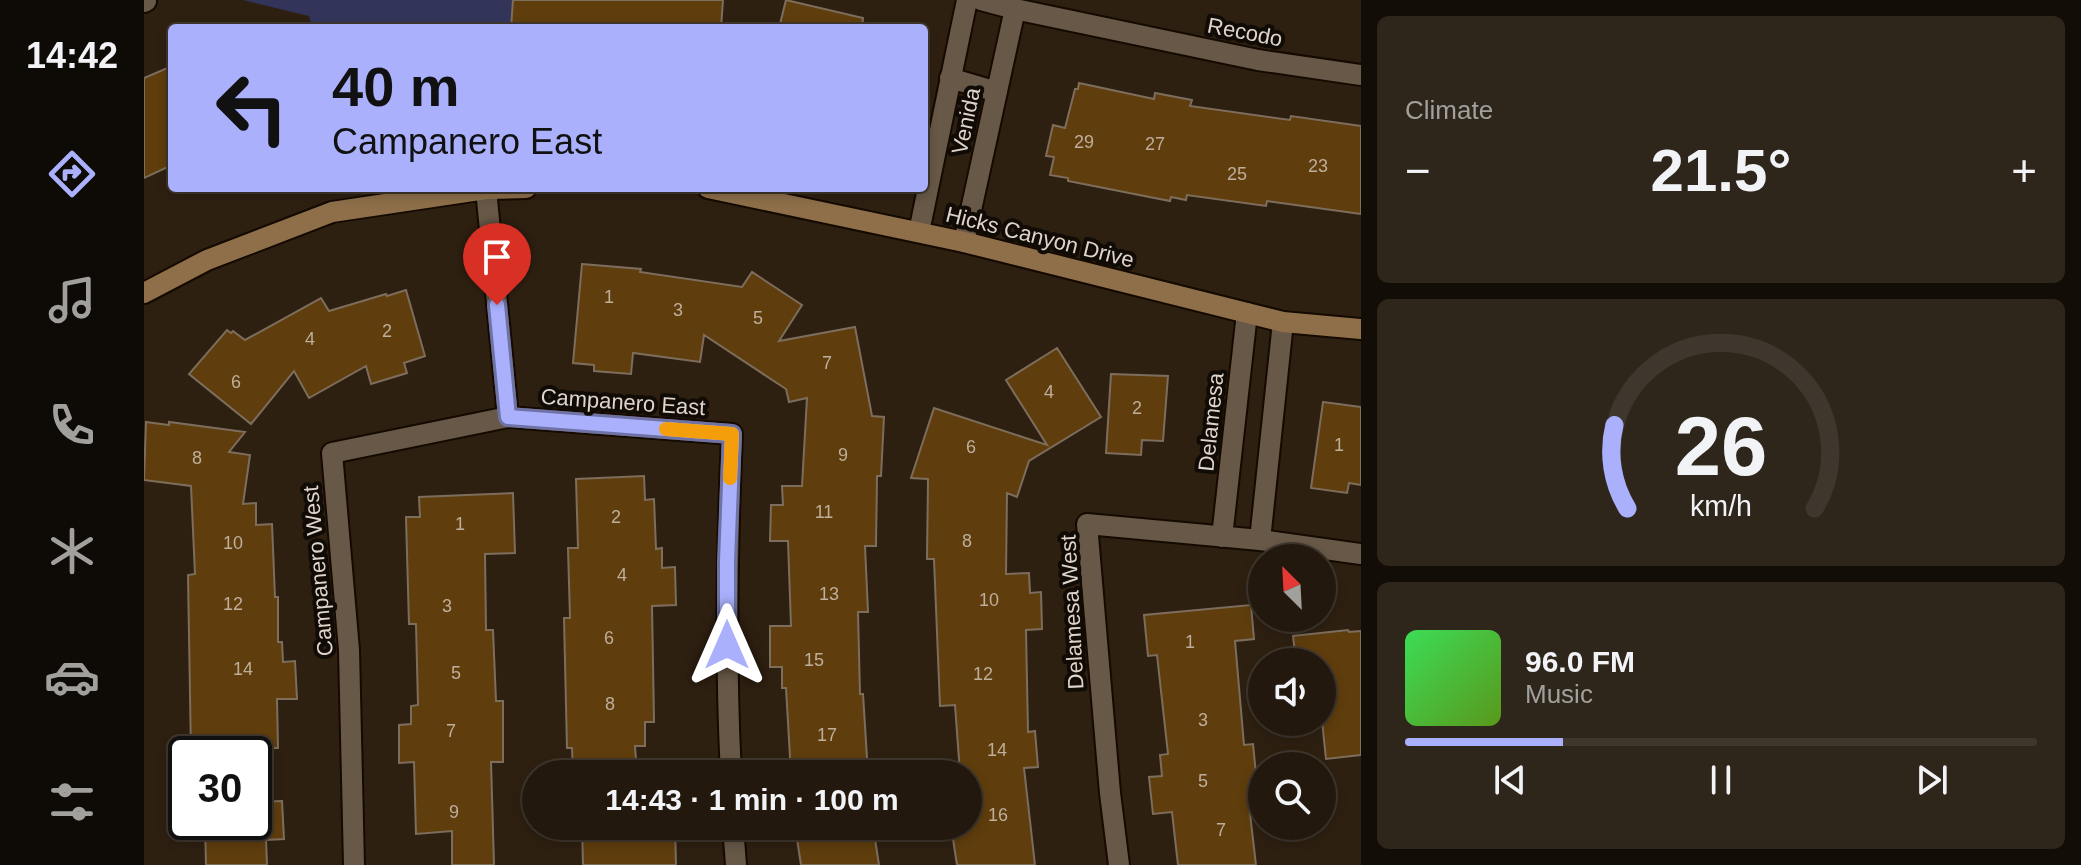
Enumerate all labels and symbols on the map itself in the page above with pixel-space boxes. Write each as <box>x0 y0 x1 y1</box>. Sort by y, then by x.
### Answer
street label: Recodo <box>1205 12 1285 52</box>
street label: Venida <box>947 85 985 157</box>
house number: 29 <box>1074 132 1094 152</box>
house number: 27 <box>1145 134 1165 154</box>
house number: 23 <box>1308 156 1328 176</box>
house number: 25 <box>1227 164 1247 184</box>
street label: Hicks Canyon Drive <box>943 202 1137 272</box>
pin <box>463 223 531 305</box>
house number: 1 <box>604 287 614 307</box>
house number: 3 <box>673 300 683 320</box>
house number: 5 <box>753 308 763 328</box>
house number: 2 <box>382 321 392 341</box>
house number: 4 <box>305 329 315 349</box>
house number: 7 <box>822 353 832 373</box>
street label: Delamesa <box>1193 371 1229 473</box>
house number: 6 <box>231 372 241 392</box>
house number: 4 <box>1044 382 1054 402</box>
street label: Campanero East <box>540 384 706 420</box>
house number: 2 <box>1132 398 1142 418</box>
house number: 1 <box>1334 435 1344 455</box>
house number: 6 <box>966 437 976 457</box>
house number: 9 <box>838 445 848 465</box>
house number: 8 <box>192 448 202 468</box>
street label: Campanero West <box>298 485 338 657</box>
house number: 11 <box>815 502 833 522</box>
house number: 2 <box>611 507 621 527</box>
house number: 1 <box>455 514 465 534</box>
house number: 8 <box>962 531 972 551</box>
house number: 10 <box>223 533 243 553</box>
street label: Delamesa West <box>1055 534 1089 690</box>
north arrow <box>1248 544 1336 632</box>
house number: 4 <box>617 565 627 585</box>
house number: 13 <box>819 584 839 604</box>
house number: 10 <box>979 590 999 610</box>
house number: 12 <box>223 594 243 614</box>
house number: 3 <box>442 596 452 616</box>
position arrow <box>685 603 769 687</box>
house number: 6 <box>604 628 614 648</box>
house number: 1 <box>1185 632 1195 652</box>
house number: 15 <box>804 650 824 670</box>
house number: 14 <box>233 659 253 679</box>
house number: 5 <box>451 663 461 683</box>
house number: 12 <box>973 664 993 684</box>
house number: 8 <box>605 694 615 714</box>
house number: 3 <box>1198 710 1208 730</box>
house number: 7 <box>446 721 456 741</box>
house number: 17 <box>817 725 837 745</box>
speed limit sign: 30 <box>168 736 272 840</box>
house number: 14 <box>987 740 1007 760</box>
house number: 5 <box>1198 771 1208 791</box>
house number: 9 <box>449 802 459 822</box>
house number: 16 <box>988 805 1008 825</box>
house number: 7 <box>1216 820 1226 840</box>

